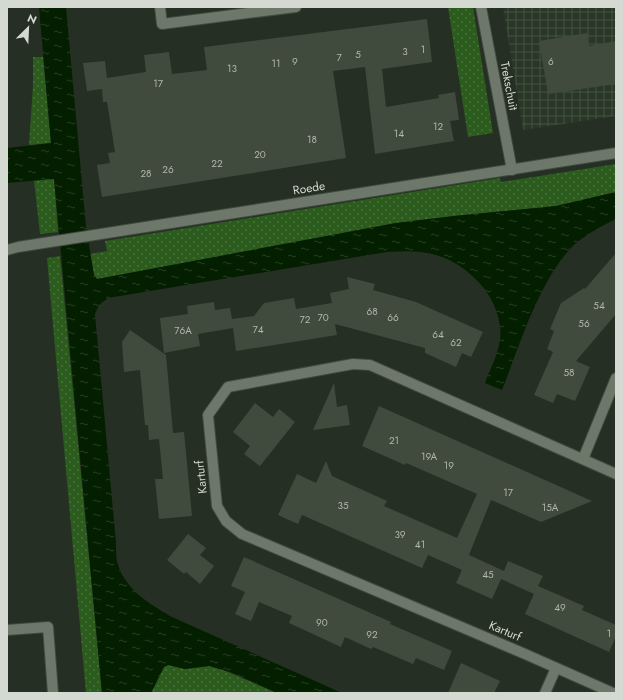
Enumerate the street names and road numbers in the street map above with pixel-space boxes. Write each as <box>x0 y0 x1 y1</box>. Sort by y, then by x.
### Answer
street label: Trekschuit <box>495 60 523 112</box>
street label: Roede <box>292 177 326 199</box>
street label: Karturf <box>190 459 212 495</box>
street label: Karturf <box>486 616 524 646</box>

